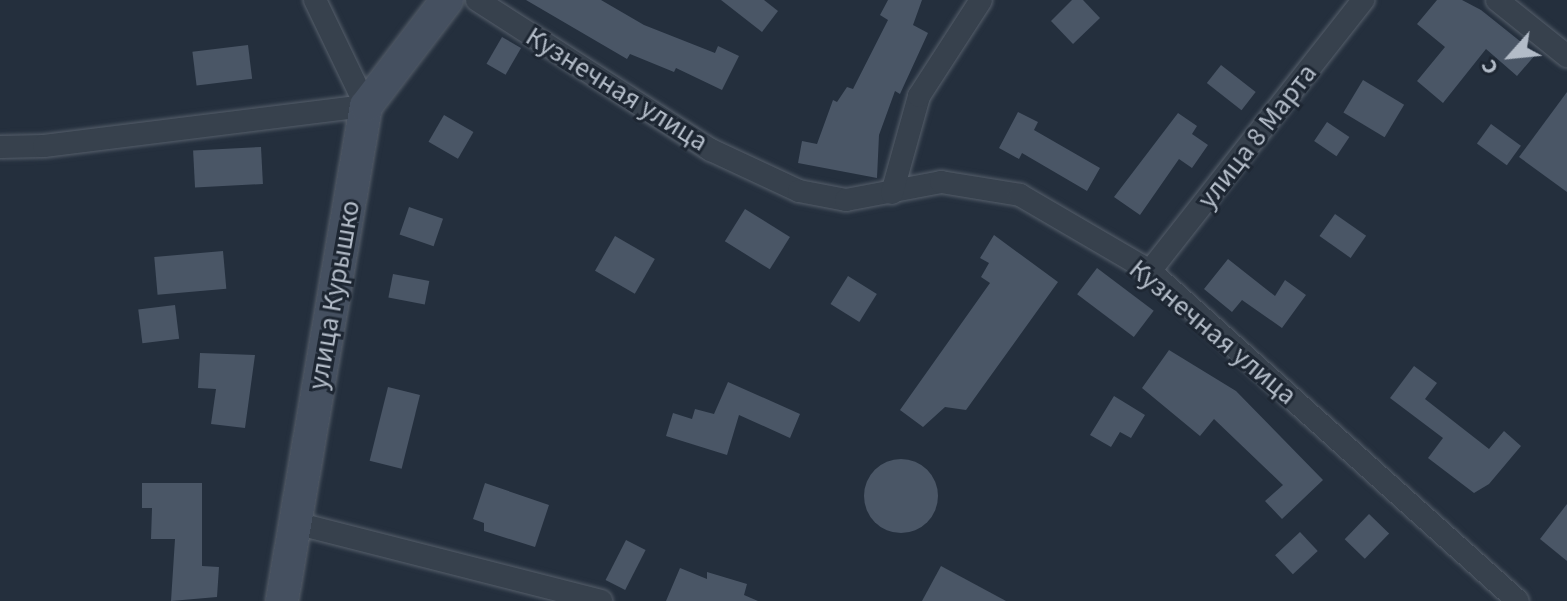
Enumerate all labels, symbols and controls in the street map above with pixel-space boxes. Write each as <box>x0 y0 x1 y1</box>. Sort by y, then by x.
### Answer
north arrow <box>1471 16 1551 96</box>
street label: Кузнечная улица <box>520 20 714 158</box>
text: С <box>1472 54 1507 80</box>
street label: улица 8 Марта <box>1190 57 1324 215</box>
street label: улица Курышко <box>301 198 367 392</box>
street label: Кузнечная улица <box>1122 252 1304 412</box>

